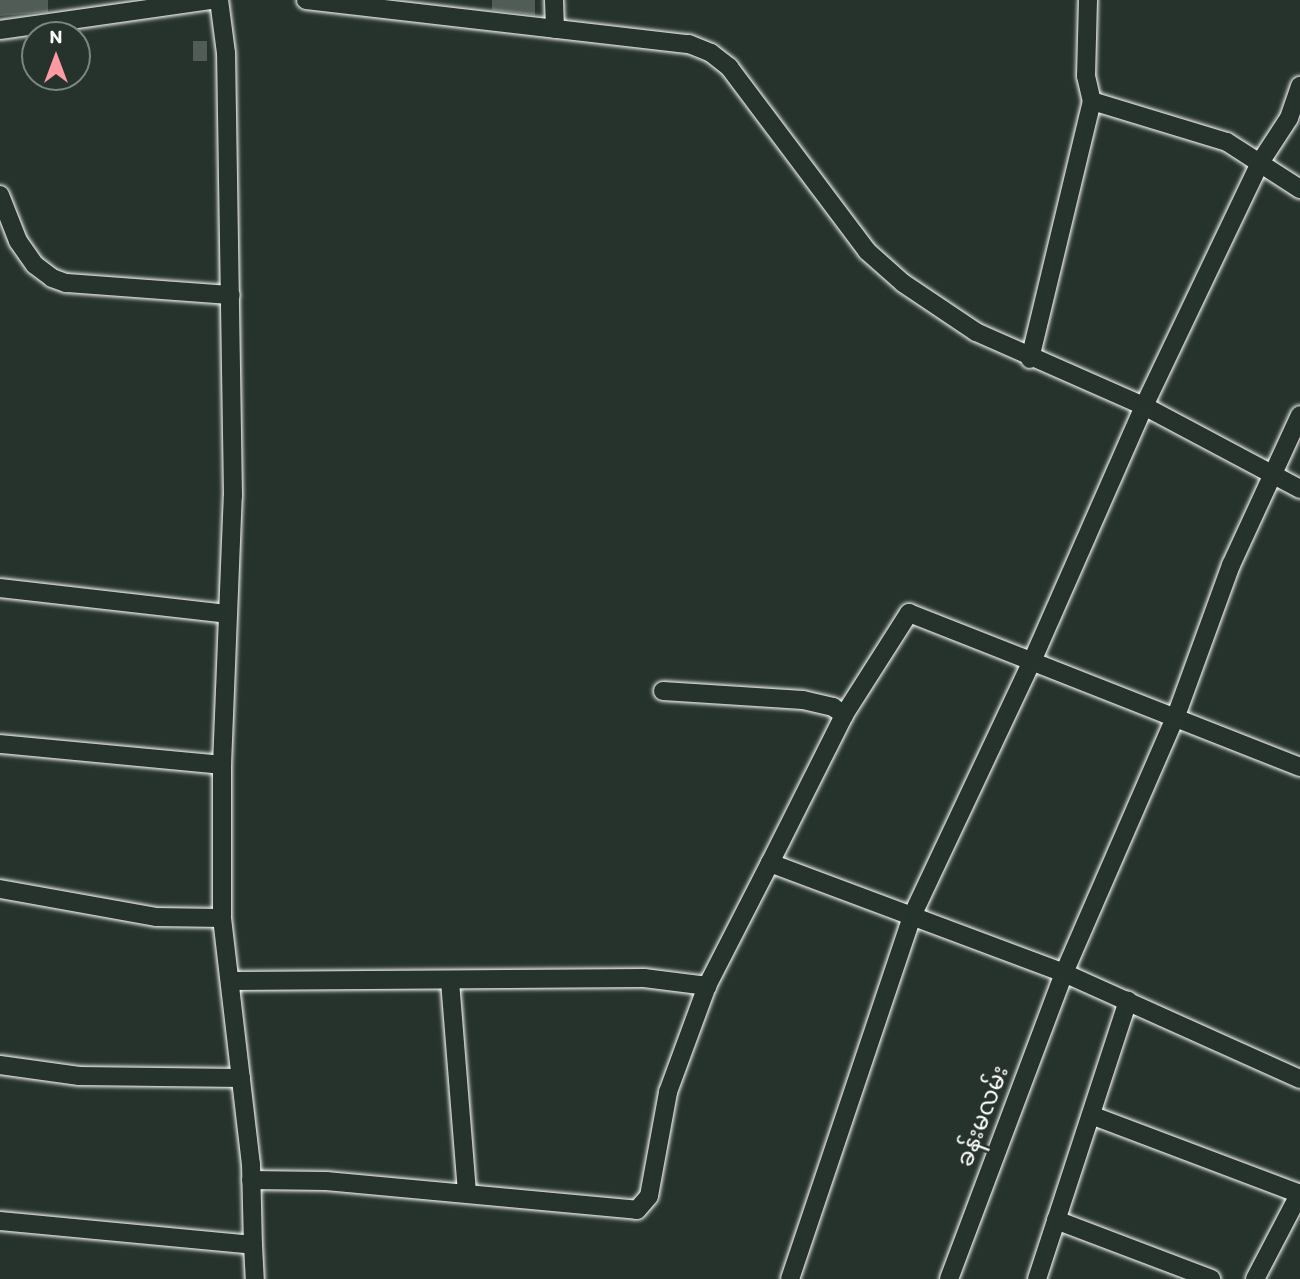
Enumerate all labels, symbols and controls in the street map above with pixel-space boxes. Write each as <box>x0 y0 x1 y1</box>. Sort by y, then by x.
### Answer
north arrow <box>21 21 91 91</box>
text: N <box>50 25 62 48</box>
street label: ခန်းမလမ်း <box>950 1061 1014 1171</box>

